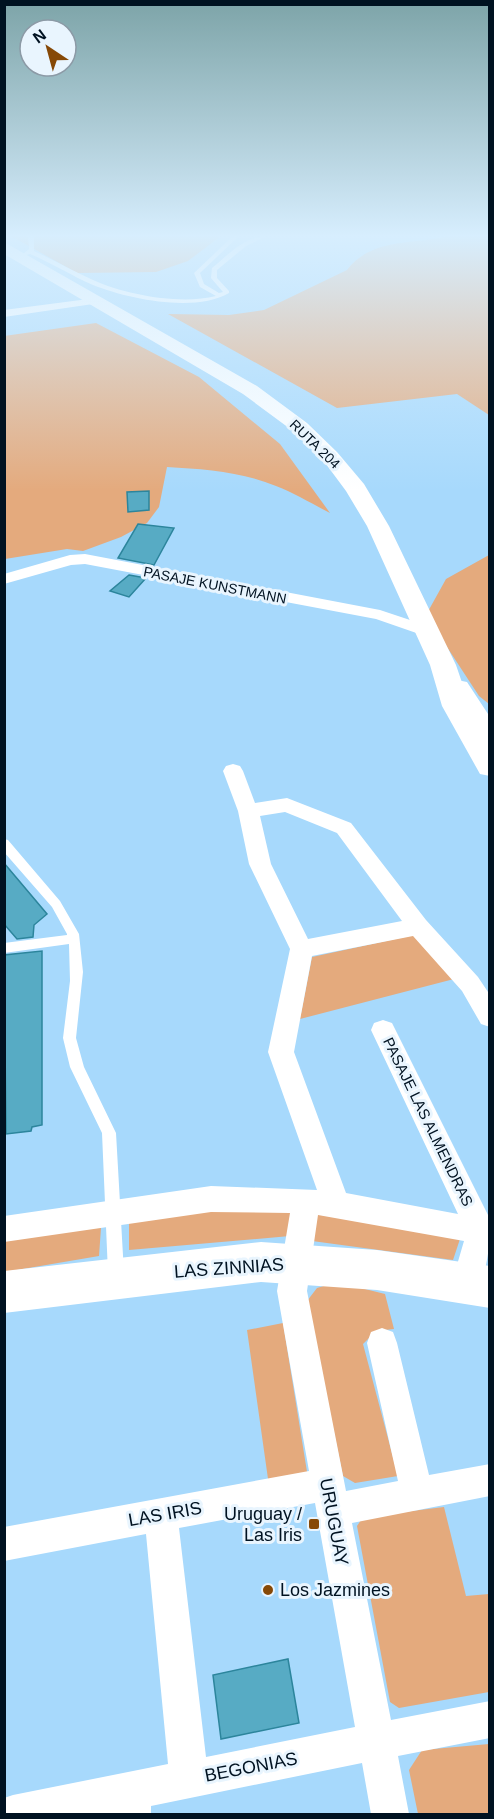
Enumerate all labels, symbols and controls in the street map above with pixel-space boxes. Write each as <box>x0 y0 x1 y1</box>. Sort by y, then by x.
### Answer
north arrow <box>18 18 78 78</box>
text: N <box>30 26 49 47</box>
street label: RUTA 204 <box>287 416 344 472</box>
street label: PASAJE KUNSTMANN <box>142 563 288 607</box>
street label: PASAJE LAS ALMENDRAS <box>380 1035 477 1209</box>
street label: LAS ZINNIAS <box>173 1254 285 1282</box>
street label: URUGUAY <box>316 1477 352 1567</box>
street label: LAS IRIS <box>127 1498 203 1530</box>
place label: Uruguay / Las Iris <box>224 1504 302 1545</box>
marker: Uruguay / Las Iris <box>307 1517 321 1531</box>
place label: Los Jazmines <box>280 1580 390 1600</box>
marker: Los Jazmines <box>261 1583 275 1597</box>
street label: BEGONIAS <box>203 1748 299 1786</box>

